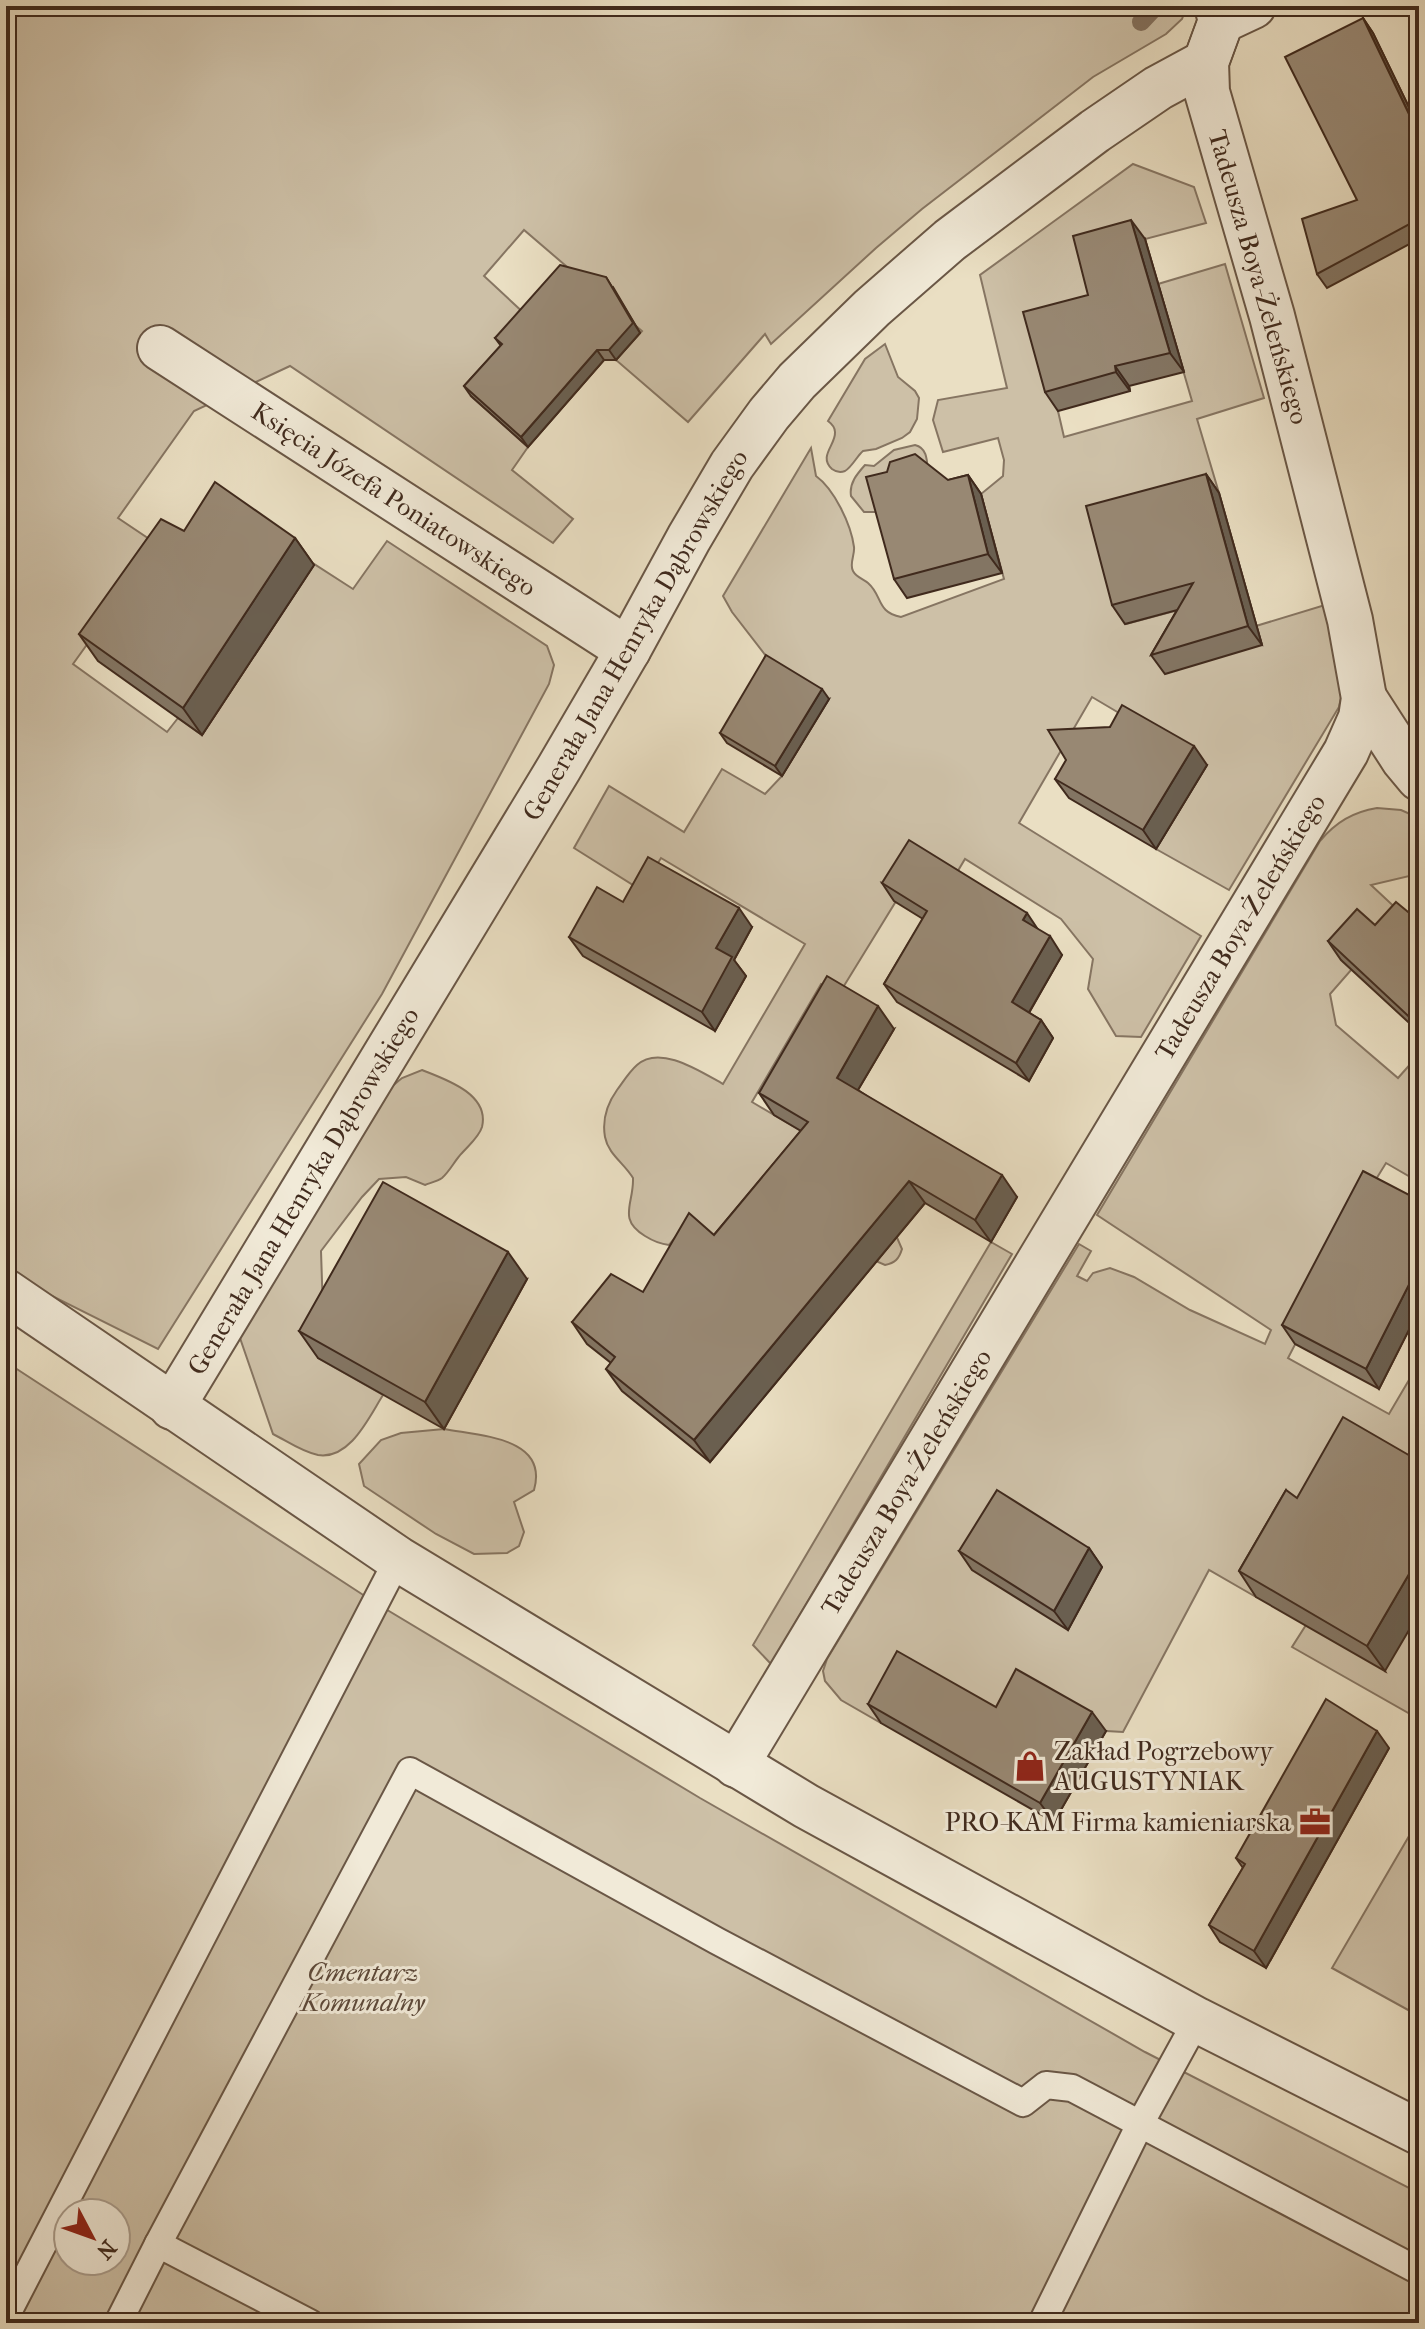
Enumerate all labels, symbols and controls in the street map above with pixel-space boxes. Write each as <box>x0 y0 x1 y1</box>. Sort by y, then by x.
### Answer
street label: Tadeusza Boya-Żeleńskiego <box>1202 126 1316 428</box>
street label: Księcia Józefa Poniatowskiego <box>245 396 542 604</box>
street label: Generała Jana Henryka Dąbrowskiego <box>516 444 756 827</box>
street label: Tadeusza Boya-Żeleńskiego <box>1148 788 1332 1066</box>
street label: Generała Jana Henryka Dąbrowskiego <box>181 1002 427 1381</box>
street label: Tadeusza Boya-Żeleńskiego <box>814 1343 998 1621</box>
place label: Zakład Pogrzebowy AUGUSTYNIAK <box>1053 1736 1274 1797</box>
shop icon: Zakład Pogrzebowy AUGUSTYNIAK <box>1013 1749 1047 1783</box>
office icon: PRO-KAM Firma kamieniarska <box>1298 1805 1332 1839</box>
place label: PRO-KAM Firma kamieniarska <box>945 1807 1292 1838</box>
park label: Cmentarz Komunalny <box>299 1957 426 2018</box>
north arrow <box>52 2197 132 2277</box>
text: N <box>91 2235 122 2265</box>

